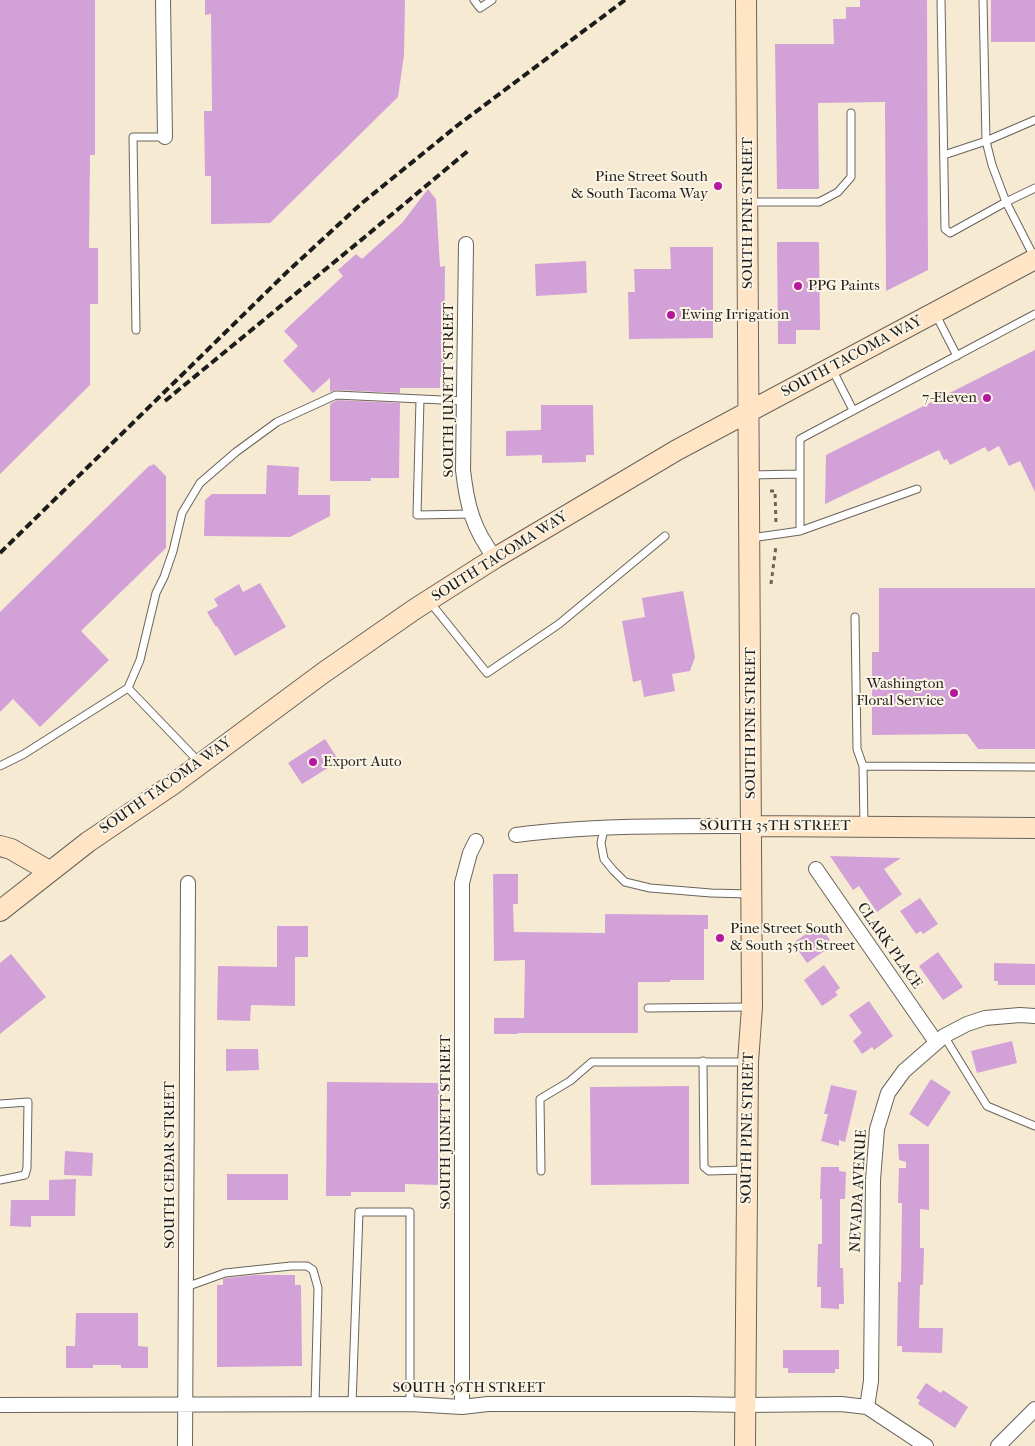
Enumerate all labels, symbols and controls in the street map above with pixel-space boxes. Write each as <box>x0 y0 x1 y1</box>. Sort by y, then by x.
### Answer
street label: SOUTH PINE STREET <box>739 137 757 289</box>
place label: Pine Street South & South Tacoma Way <box>571 168 708 203</box>
marker: Pine Street South & South Tacoma Way <box>712 180 724 192</box>
place label: PPG Paints <box>808 277 880 295</box>
marker: PPG Paints <box>792 280 804 292</box>
street label: SOUTH JUNETT STREET <box>440 303 458 477</box>
place label: Ewing Irrigation <box>681 306 789 324</box>
marker: Ewing Irrigation <box>665 309 677 321</box>
street label: SOUTH TACOMA WAY <box>778 312 926 402</box>
place label: 7-Eleven <box>922 389 977 407</box>
marker: 7-Eleven <box>981 392 993 404</box>
street label: SOUTH TACOMA WAY <box>429 508 571 606</box>
street label: SOUTH PINE STREET <box>742 647 760 799</box>
place label: Washington Floral Service <box>856 675 944 710</box>
marker: Washington Floral Service <box>948 687 960 699</box>
street label: SOUTH TACOMA WAY <box>97 734 235 838</box>
place label: Export Auto <box>323 753 402 771</box>
marker: Export Auto <box>307 756 319 768</box>
street label: SOUTH 35TH STREET <box>699 817 851 835</box>
street label: CLARK PLACE <box>853 899 925 993</box>
place label: Pine Street South & South 35th Street <box>730 920 855 955</box>
marker: Pine Street South & South 35th Street <box>714 932 726 944</box>
street label: SOUTH JUNETT STREET <box>437 1035 455 1209</box>
street label: SOUTH PINE STREET <box>738 1052 758 1204</box>
street label: SOUTH CEDAR STREET <box>161 1081 179 1249</box>
street label: NEVADA AVENUE <box>847 1129 871 1253</box>
street label: SOUTH 36TH STREET <box>393 1379 545 1397</box>

